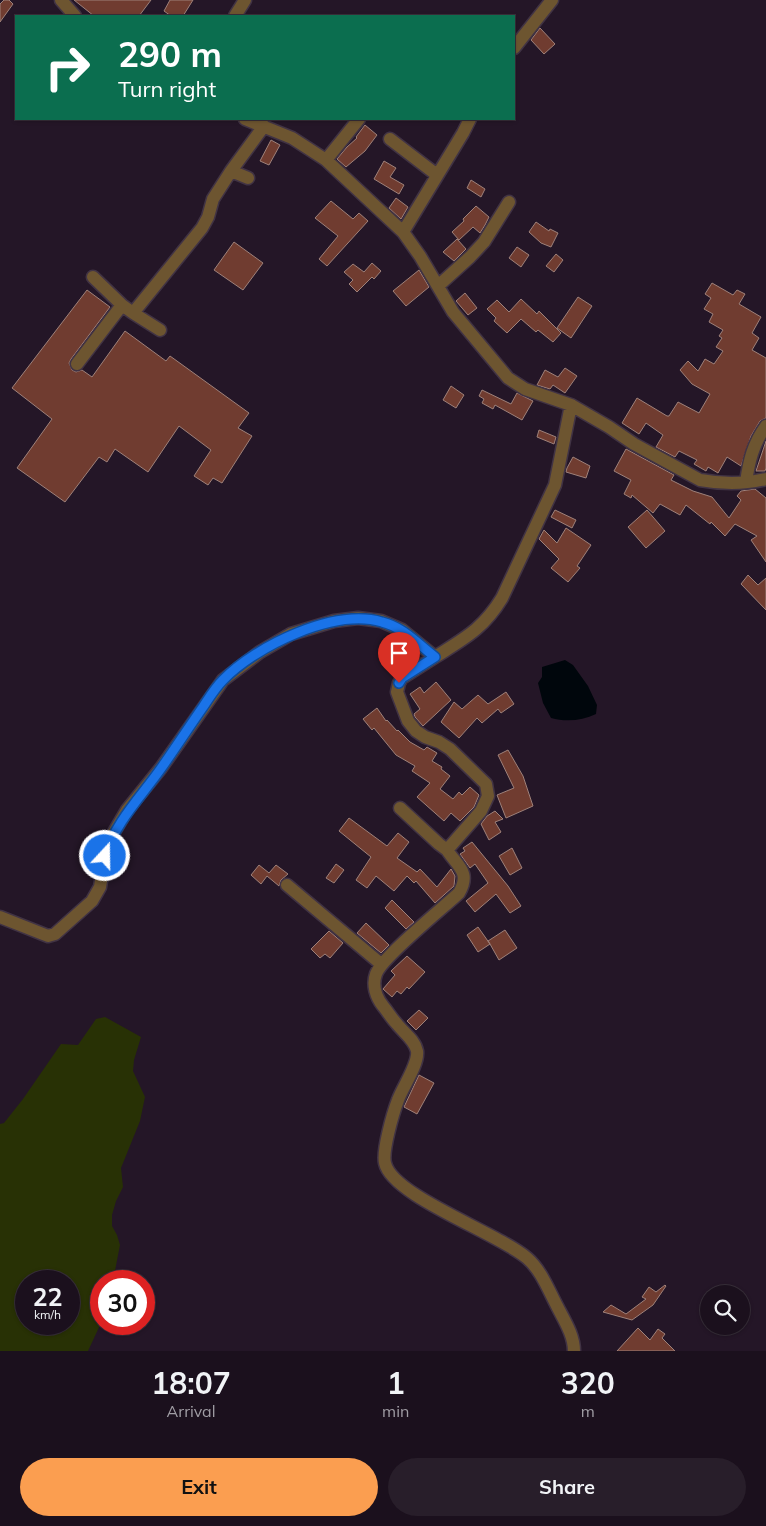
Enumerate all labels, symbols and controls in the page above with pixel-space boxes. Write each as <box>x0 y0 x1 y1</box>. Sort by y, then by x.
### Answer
text: 290 m <box>118 32 222 76</box>
icon: right <box>35 35 100 100</box>
text: Turn right <box>118 75 216 103</box>
pin <box>378 632 420 683</box>
icon: arrive <box>385 639 413 667</box>
position arrow <box>78 829 130 881</box>
speed limit sign: 30 <box>90 1270 155 1335</box>
text: 22 <box>32 1281 63 1312</box>
map controls <box>700 1285 750 1335</box>
button: search <box>700 1285 750 1335</box>
text: km/h <box>34 1307 61 1322</box>
text: 18:07 <box>151 1364 231 1402</box>
text: 1 <box>387 1364 405 1402</box>
text: 320 <box>561 1364 615 1402</box>
text: Arrival <box>167 1401 216 1421</box>
text: min <box>382 1401 409 1421</box>
text: m <box>581 1401 595 1421</box>
button: Exit <box>20 1458 378 1516</box>
button: Share <box>388 1458 746 1516</box>

